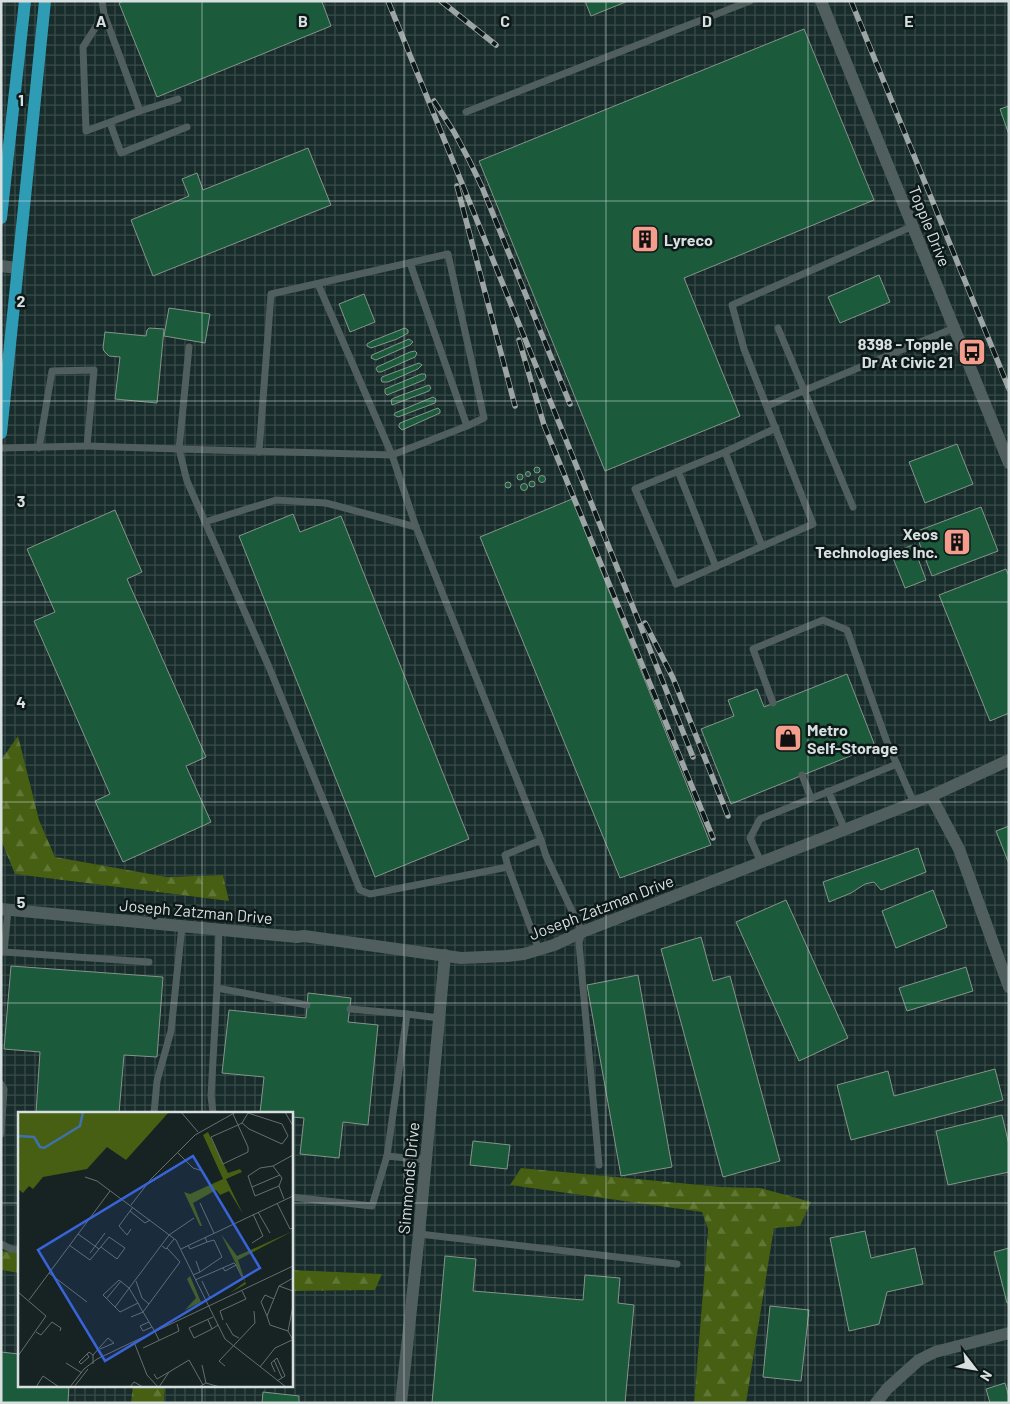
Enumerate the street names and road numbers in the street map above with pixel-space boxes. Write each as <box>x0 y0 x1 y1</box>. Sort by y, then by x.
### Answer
street label: Topple Drive <box>905 183 955 269</box>
street label: Joseph Zatzman Drive <box>526 871 676 943</box>
street label: Joseph Zatzman Drive <box>119 895 273 927</box>
street label: Simmonds Drive <box>394 1121 422 1235</box>

